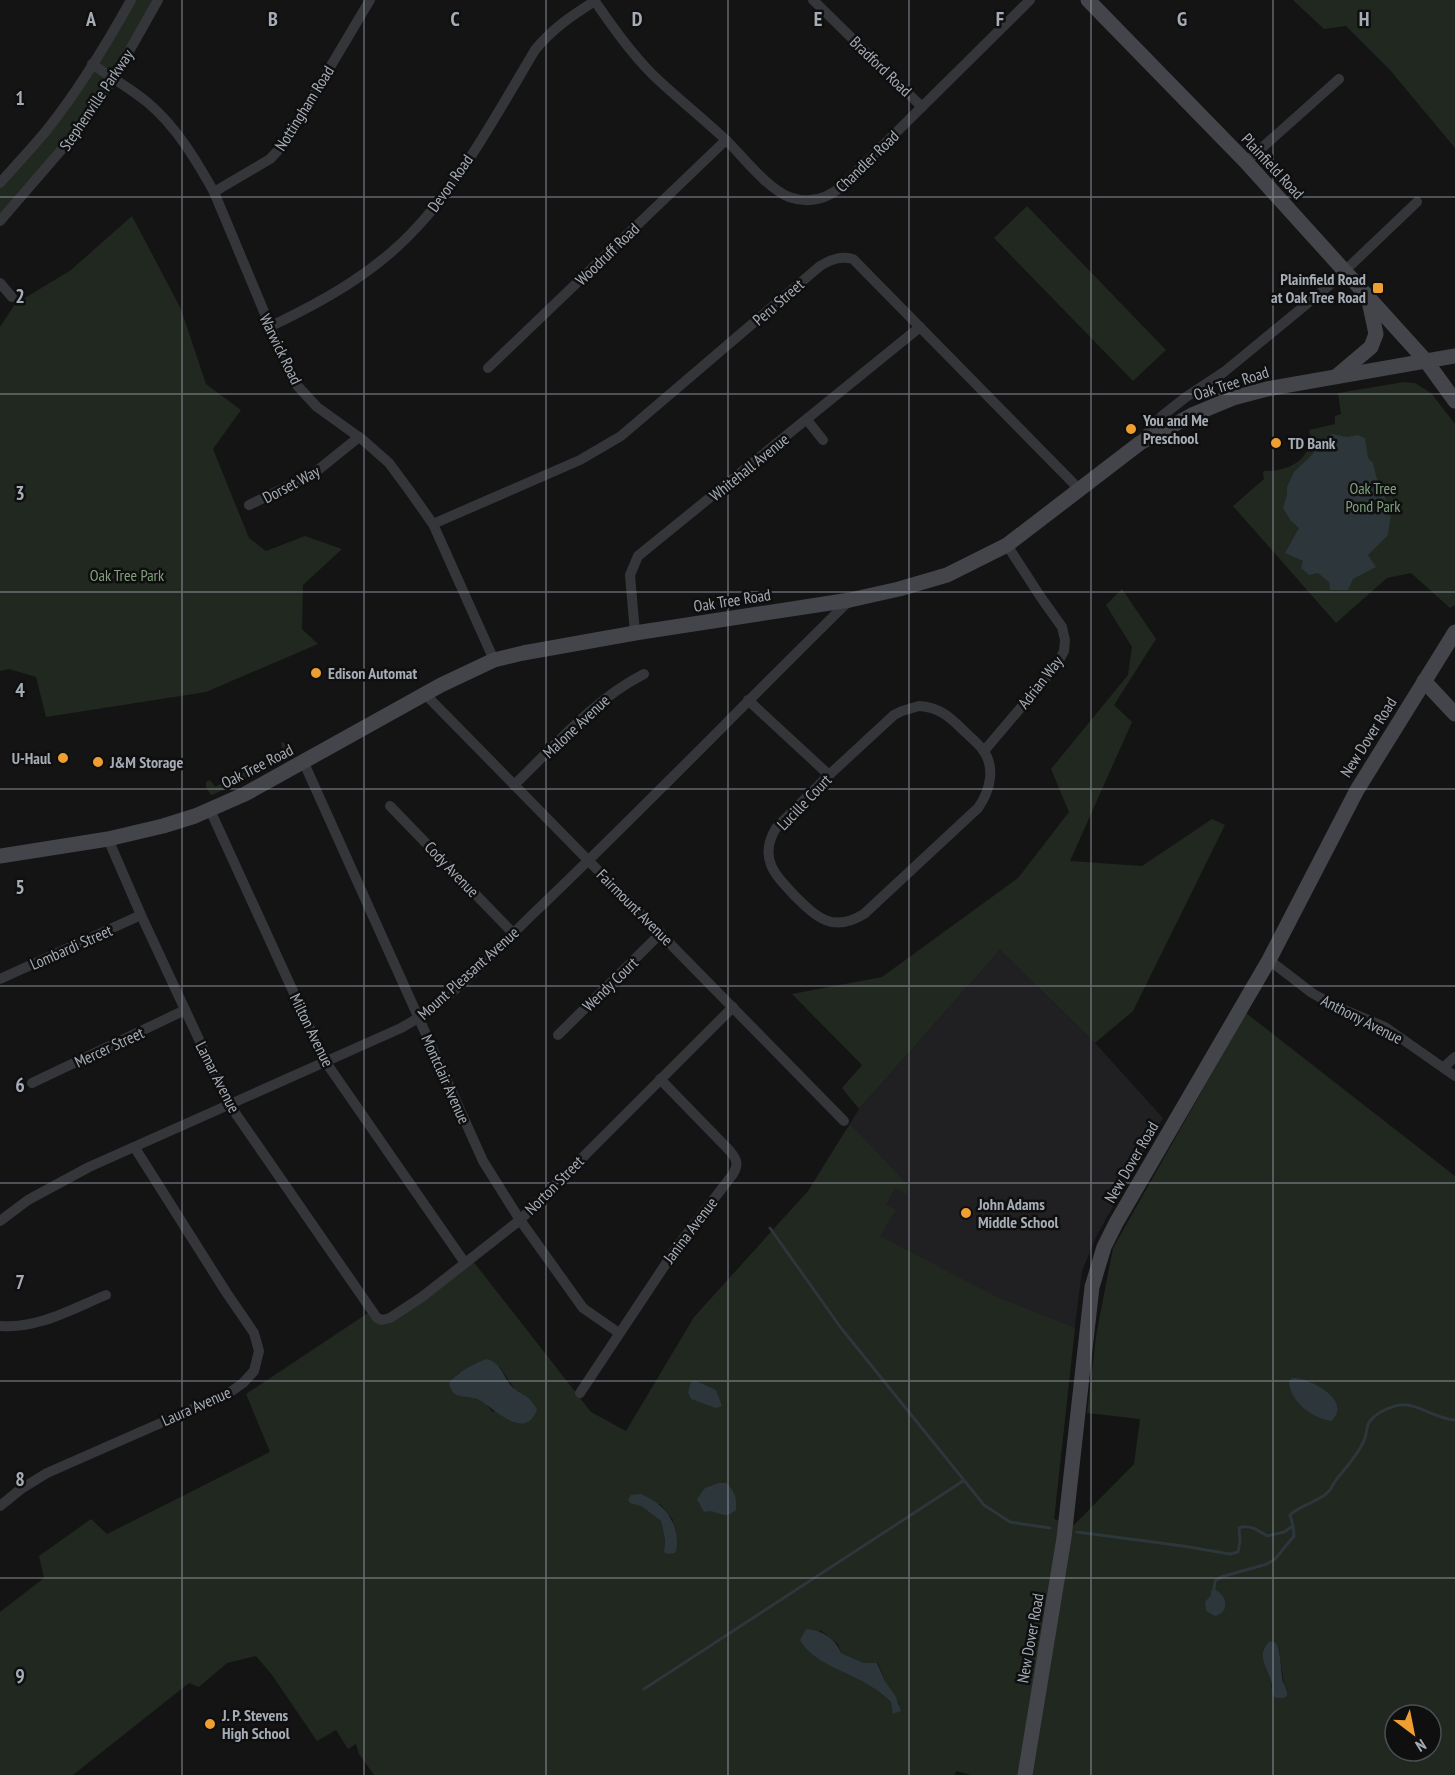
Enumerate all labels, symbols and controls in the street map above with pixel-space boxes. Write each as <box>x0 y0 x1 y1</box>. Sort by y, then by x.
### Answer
text: A <box>85 6 97 32</box>
text: B <box>268 6 278 32</box>
text: C <box>450 6 460 32</box>
text: D <box>632 6 643 32</box>
text: E <box>814 6 822 32</box>
text: F <box>996 6 1004 32</box>
text: G <box>1177 6 1187 32</box>
text: H <box>1359 6 1369 32</box>
street label: Bradford Road <box>846 32 916 100</box>
street label: Stephenville Parkway <box>55 45 137 155</box>
street label: Nottingham Road <box>270 62 338 154</box>
text: 1 <box>15 85 25 111</box>
street label: Chandler Road <box>831 126 903 196</box>
street label: Plainfield Road <box>1237 129 1309 203</box>
street label: Devon Road <box>423 150 477 216</box>
street label: Woodruff Road <box>571 219 643 289</box>
place label: Plainfield Road at Oak Tree Road <box>1271 269 1366 307</box>
street label: Peru Street <box>748 274 808 330</box>
marker: Plainfield Road at Oak Tree Road <box>1371 281 1385 295</box>
text: 2 <box>15 283 25 309</box>
street label: Warwick Road <box>255 310 307 388</box>
street label: Oak Tree Road <box>1191 361 1271 405</box>
place label: You and Me Preschool <box>1142 410 1209 448</box>
marker: You and Me Preschool <box>1124 422 1138 436</box>
street label: Whitehall Avenue <box>705 429 793 505</box>
place label: TD Bank <box>1288 433 1336 453</box>
marker: TD Bank <box>1269 436 1283 450</box>
street label: Dorset Way <box>259 461 323 507</box>
park label: Oak Tree Pond Park <box>1346 478 1401 516</box>
text: 3 <box>15 480 25 506</box>
park label: Oak Tree Park <box>90 565 165 585</box>
street label: Oak Tree Road <box>692 584 772 616</box>
street label: Adrian Way <box>1013 652 1067 712</box>
place label: Edison Automat <box>328 663 417 683</box>
marker: Edison Automat <box>309 666 323 680</box>
text: 4 <box>15 677 25 703</box>
street label: Malone Avenue <box>538 690 614 762</box>
street label: New Dover Road <box>1335 693 1401 781</box>
street label: Oak Tree Road <box>218 739 296 793</box>
place label: U-Haul <box>12 748 51 768</box>
marker: U-Haul <box>56 751 70 765</box>
place label: J&M Storage <box>109 752 183 772</box>
marker: J&M Storage <box>91 755 105 769</box>
street label: Lucille Court <box>773 769 836 834</box>
street label: Cody Avenue <box>421 837 483 901</box>
street label: Fairmount Avenue <box>593 865 677 949</box>
text: 5 <box>15 874 25 900</box>
street label: Lombardi Street <box>27 920 116 974</box>
street label: Mount Pleasant Avenue <box>413 922 523 1024</box>
street label: Wendy Court <box>578 952 642 1015</box>
street label: Milton Avenue <box>286 990 338 1070</box>
street label: Anthony Avenue <box>1318 990 1406 1048</box>
street label: Mercer Street <box>71 1022 147 1072</box>
street label: Montclair Avenue <box>417 1031 475 1127</box>
street label: Lamar Avenue <box>192 1038 244 1116</box>
text: 6 <box>15 1072 25 1098</box>
street label: New Dover Road <box>1100 1118 1162 1206</box>
street label: Norton Street <box>520 1151 588 1219</box>
street label: Janina Avenue <box>658 1193 721 1268</box>
place label: John Adams Middle School <box>977 1194 1059 1232</box>
marker: John Adams Middle School <box>959 1206 973 1220</box>
text: 7 <box>15 1269 25 1295</box>
street label: Laura Avenue <box>158 1382 234 1430</box>
text: 8 <box>15 1466 25 1492</box>
street label: New Dover Road <box>1012 1592 1048 1684</box>
text: 9 <box>15 1663 25 1689</box>
north arrow <box>1383 1703 1443 1763</box>
place label: J. P. Stevens High School <box>221 1705 290 1743</box>
marker: J. P. Stevens High School <box>203 1717 217 1731</box>
text: N <box>1412 1735 1430 1756</box>

